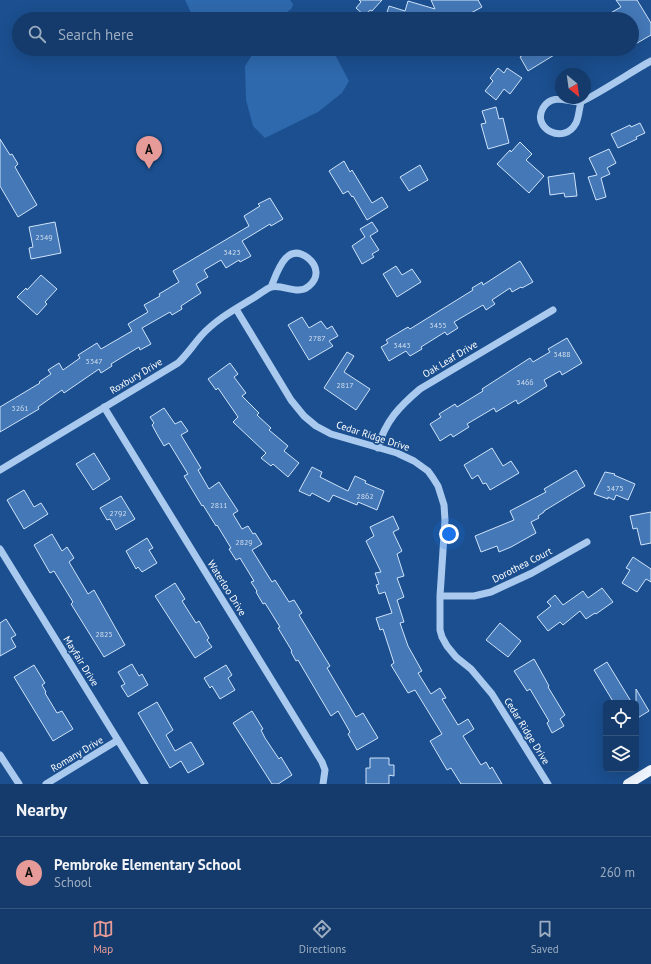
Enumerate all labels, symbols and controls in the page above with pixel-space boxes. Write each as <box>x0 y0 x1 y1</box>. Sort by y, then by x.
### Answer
search box <box>12 12 639 56</box>
icon: search <box>26 23 48 45</box>
text: Search here <box>58 25 134 44</box>
north arrow <box>555 68 591 104</box>
pin: A <box>136 136 162 169</box>
house number: 2549 <box>35 232 53 242</box>
house number: 3423 <box>223 247 241 257</box>
house number: 3455 <box>429 320 447 330</box>
house number: 2787 <box>308 333 326 343</box>
street label: Oak Leaf Drive <box>420 337 480 381</box>
house number: 3443 <box>393 340 411 350</box>
house number: 3488 <box>553 349 571 359</box>
street label: Roxbury Drive <box>107 355 165 397</box>
house number: 3347 <box>85 356 103 366</box>
house number: 3466 <box>516 377 534 387</box>
house number: 2817 <box>336 380 354 390</box>
house number: 3261 <box>11 403 29 413</box>
street label: Cedar Ridge Drive <box>335 418 411 454</box>
house number: 3475 <box>606 483 624 493</box>
house number: 2862 <box>356 491 374 501</box>
house number: 2811 <box>210 500 228 510</box>
house number: 2792 <box>109 508 127 518</box>
your location <box>439 524 459 544</box>
house number: 2829 <box>235 537 253 547</box>
street label: Dorothea Court <box>490 544 555 586</box>
street label: Waterloo Drive <box>205 558 249 618</box>
house number: 2825 <box>95 629 113 639</box>
street label: Mayfair Drive <box>60 633 102 689</box>
street label: Cedar Ridge Drive <box>501 695 553 767</box>
map controls <box>603 700 639 772</box>
button: locate <box>603 700 639 736</box>
street label: Romany Drive <box>48 733 106 775</box>
button: layers <box>603 736 639 772</box>
text: Nearby <box>16 799 67 821</box>
text: Pembroke Elementary School <box>54 855 241 874</box>
text: A <box>25 864 33 881</box>
text: 260 m <box>600 864 635 881</box>
text: School <box>54 874 92 891</box>
tab: Map <box>92 918 114 956</box>
tab: Directions <box>299 918 346 956</box>
tab: Saved <box>531 918 559 956</box>

